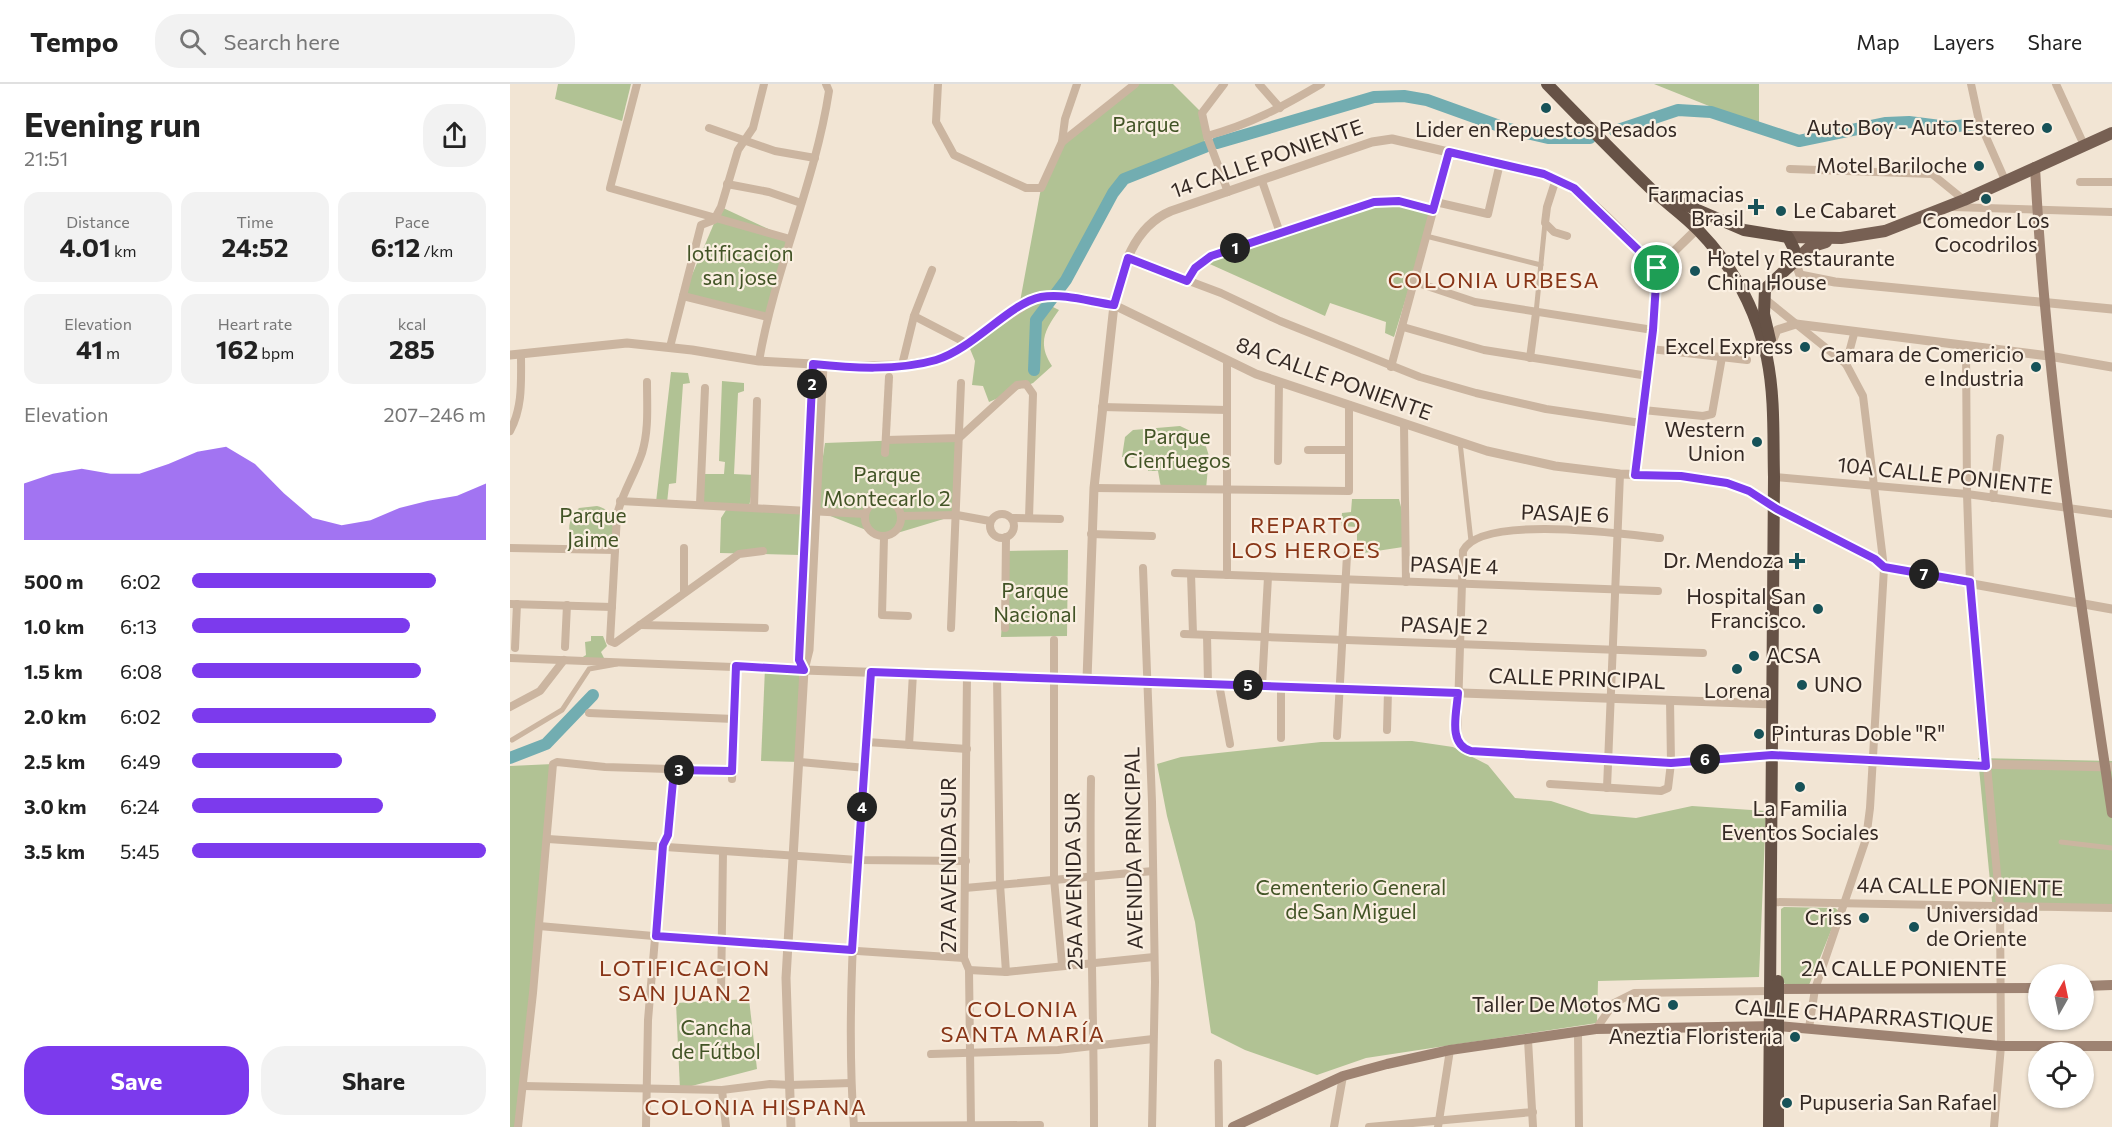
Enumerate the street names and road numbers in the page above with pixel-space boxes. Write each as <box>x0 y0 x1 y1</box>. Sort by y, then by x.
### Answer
street label: 14 CALLE PONIENTE <box>1167 113 1366 202</box>
street label: 8A CALLE PONIENTE <box>1233 331 1436 425</box>
street label: 10A CALLE PONIENTE <box>1836 451 2054 498</box>
street label: PASAJE 6 <box>1520 498 1610 527</box>
street label: PASAJE 4 <box>1409 550 1499 579</box>
street label: PASAJE 2 <box>1400 610 1488 639</box>
street label: CALLE PRINCIPAL <box>1488 662 1666 693</box>
street label: AVENIDA PRINCIPAL <box>1118 746 1147 950</box>
street label: 27A AVENIDA SUR <box>935 777 960 953</box>
street label: 25A AVENIDA SUR <box>1058 792 1087 970</box>
street label: 4A CALLE PONIENTE <box>1856 871 2064 900</box>
street label: 2A CALLE PONIENTE <box>1801 955 2007 980</box>
street label: CALLE CHAPARRASTIQUE <box>1734 993 1994 1036</box>

